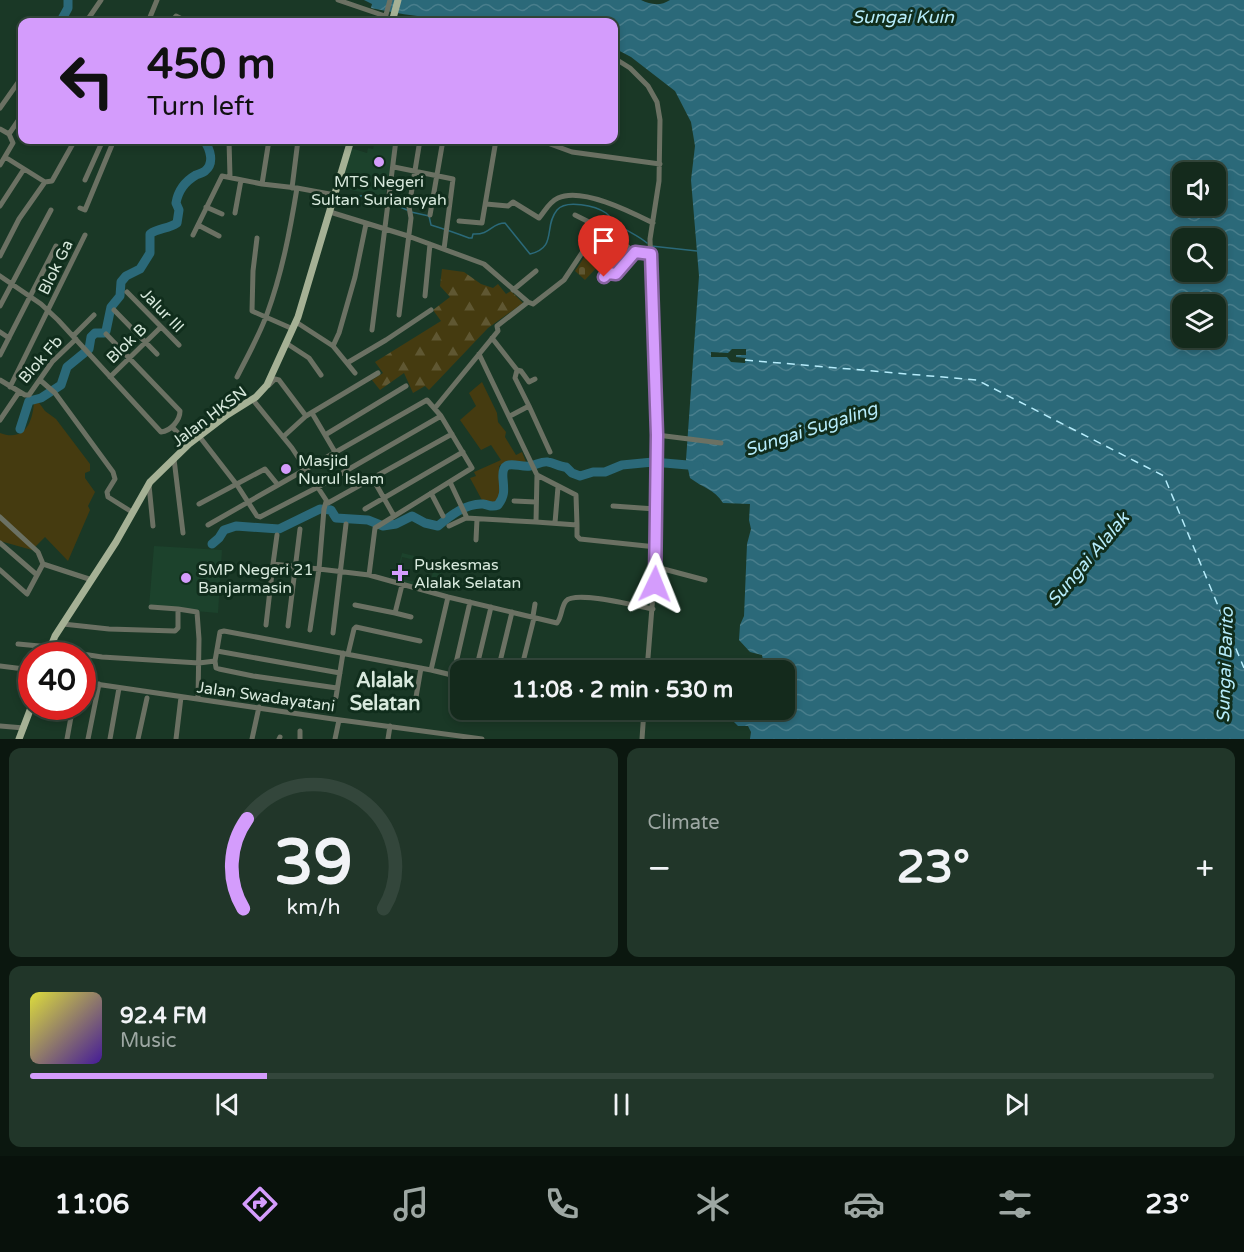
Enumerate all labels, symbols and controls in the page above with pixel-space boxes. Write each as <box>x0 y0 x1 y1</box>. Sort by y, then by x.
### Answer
water label: Sungai Kuin <box>852 6 955 28</box>
text: 450 m <box>147 39 276 90</box>
icon: left <box>48 42 126 120</box>
text: Turn left <box>147 90 254 123</box>
marker: MTS Negeri Sultan Suriansyah <box>372 155 386 169</box>
map controls <box>1172 162 1226 348</box>
button: sound <box>1172 162 1226 216</box>
place label: MTS Negeri Sultan Suriansyah <box>311 172 447 210</box>
pin <box>578 215 629 277</box>
icon: arrive <box>587 224 620 257</box>
button: search <box>1172 228 1226 282</box>
street label: Blok Ga <box>34 237 78 298</box>
street label: Jalur III <box>136 284 188 337</box>
button: layers <box>1172 294 1226 348</box>
street label: Blok B <box>102 320 151 368</box>
street label: Blok Fb <box>14 331 67 388</box>
street label: Jalan HKSN <box>168 382 251 452</box>
water label: Sungai Sugaling <box>742 397 882 461</box>
place label: Masjid Nurul Islam <box>298 451 384 489</box>
marker: Masjid Nurul Islam <box>279 462 293 476</box>
water label: Sungai Alalak <box>1042 507 1134 610</box>
position arrow <box>623 552 687 616</box>
place label: Puskesmas Alalak Selatan <box>414 555 521 593</box>
place label: SMP Negeri 21 Banjarmasin <box>198 560 313 598</box>
marker: Puskesmas Alalak Selatan <box>391 564 409 582</box>
marker: SMP Negeri 21 Banjarmasin <box>179 571 193 585</box>
water label: Sungai Barito <box>1212 606 1238 723</box>
speed limit sign: 40 <box>18 642 96 720</box>
district label: Alalak Selatan <box>350 669 420 716</box>
street label: Jalan Swadayatani <box>195 677 336 717</box>
text: 11:08 · 2 min · 530 m <box>512 677 733 703</box>
text: Climate <box>648 811 720 835</box>
text: 39 <box>274 826 352 901</box>
text: 23° <box>896 841 970 895</box>
text: − <box>648 849 671 888</box>
text: + <box>1195 849 1214 888</box>
text: km/h <box>286 895 340 921</box>
text: 92.4 FM <box>120 1003 207 1029</box>
text: Music <box>120 1029 176 1053</box>
icon: previous <box>211 1088 244 1121</box>
icon: pause <box>605 1088 638 1121</box>
icon: next <box>1000 1088 1033 1121</box>
icon: directions <box>239 1183 281 1225</box>
icon: music <box>390 1183 432 1225</box>
icon: phone <box>541 1183 583 1225</box>
icon: climate <box>692 1183 734 1225</box>
icon: car <box>843 1183 885 1225</box>
icon: filters <box>994 1183 1036 1225</box>
text: 11:06 <box>55 1188 129 1221</box>
text: 23° <box>1145 1188 1189 1221</box>

